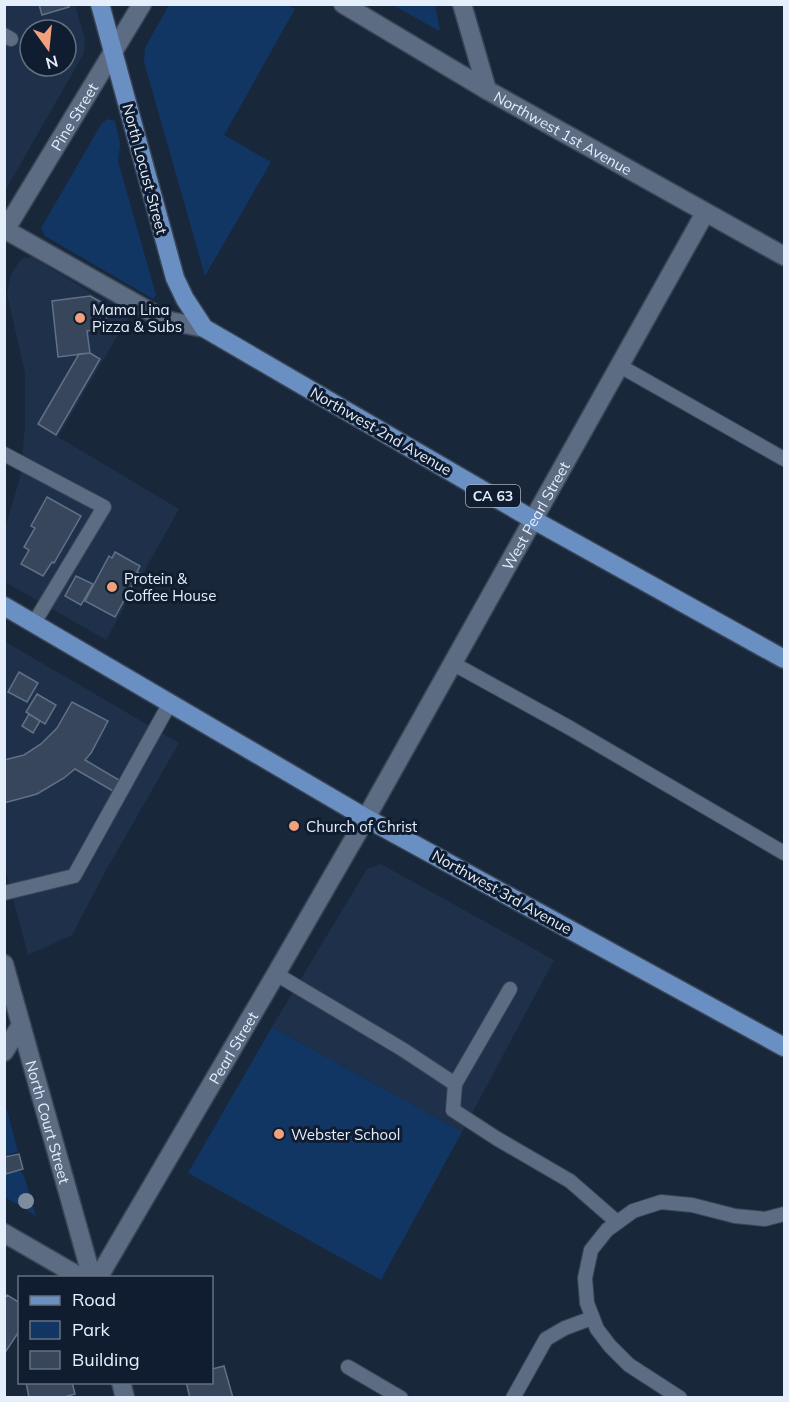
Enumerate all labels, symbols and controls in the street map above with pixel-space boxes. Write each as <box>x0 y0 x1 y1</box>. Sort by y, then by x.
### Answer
north arrow <box>18 18 78 78</box>
text: N <box>43 51 60 74</box>
street label: Pine Street <box>46 79 102 154</box>
street label: Northwest 1st Avenue <box>491 86 636 179</box>
street label: North Locust Street <box>118 102 172 236</box>
place label: Mama Lina Pizza & Subs <box>92 300 182 336</box>
marker: Mama Lina Pizza & Subs <box>73 311 87 325</box>
street label: Northwest 2nd Avenue <box>307 383 455 479</box>
street label: West Pearl Street <box>497 458 573 573</box>
road number: CA 63 <box>466 485 520 507</box>
place label: Protein & Coffee House <box>124 569 216 605</box>
marker: Protein & Coffee House <box>105 580 119 594</box>
place label: Church of Christ <box>306 817 417 836</box>
marker: Church of Christ <box>287 819 301 833</box>
street label: Northwest 3rd Avenue <box>429 846 575 938</box>
street label: Pearl Street <box>204 1008 262 1087</box>
street label: North Court Street <box>22 1058 75 1186</box>
place label: Webster School <box>291 1125 400 1144</box>
marker: Webster School <box>272 1127 286 1141</box>
legend <box>18 1276 213 1384</box>
text: Road <box>72 1288 116 1311</box>
text: Park <box>72 1318 111 1341</box>
text: Building <box>72 1348 140 1371</box>

